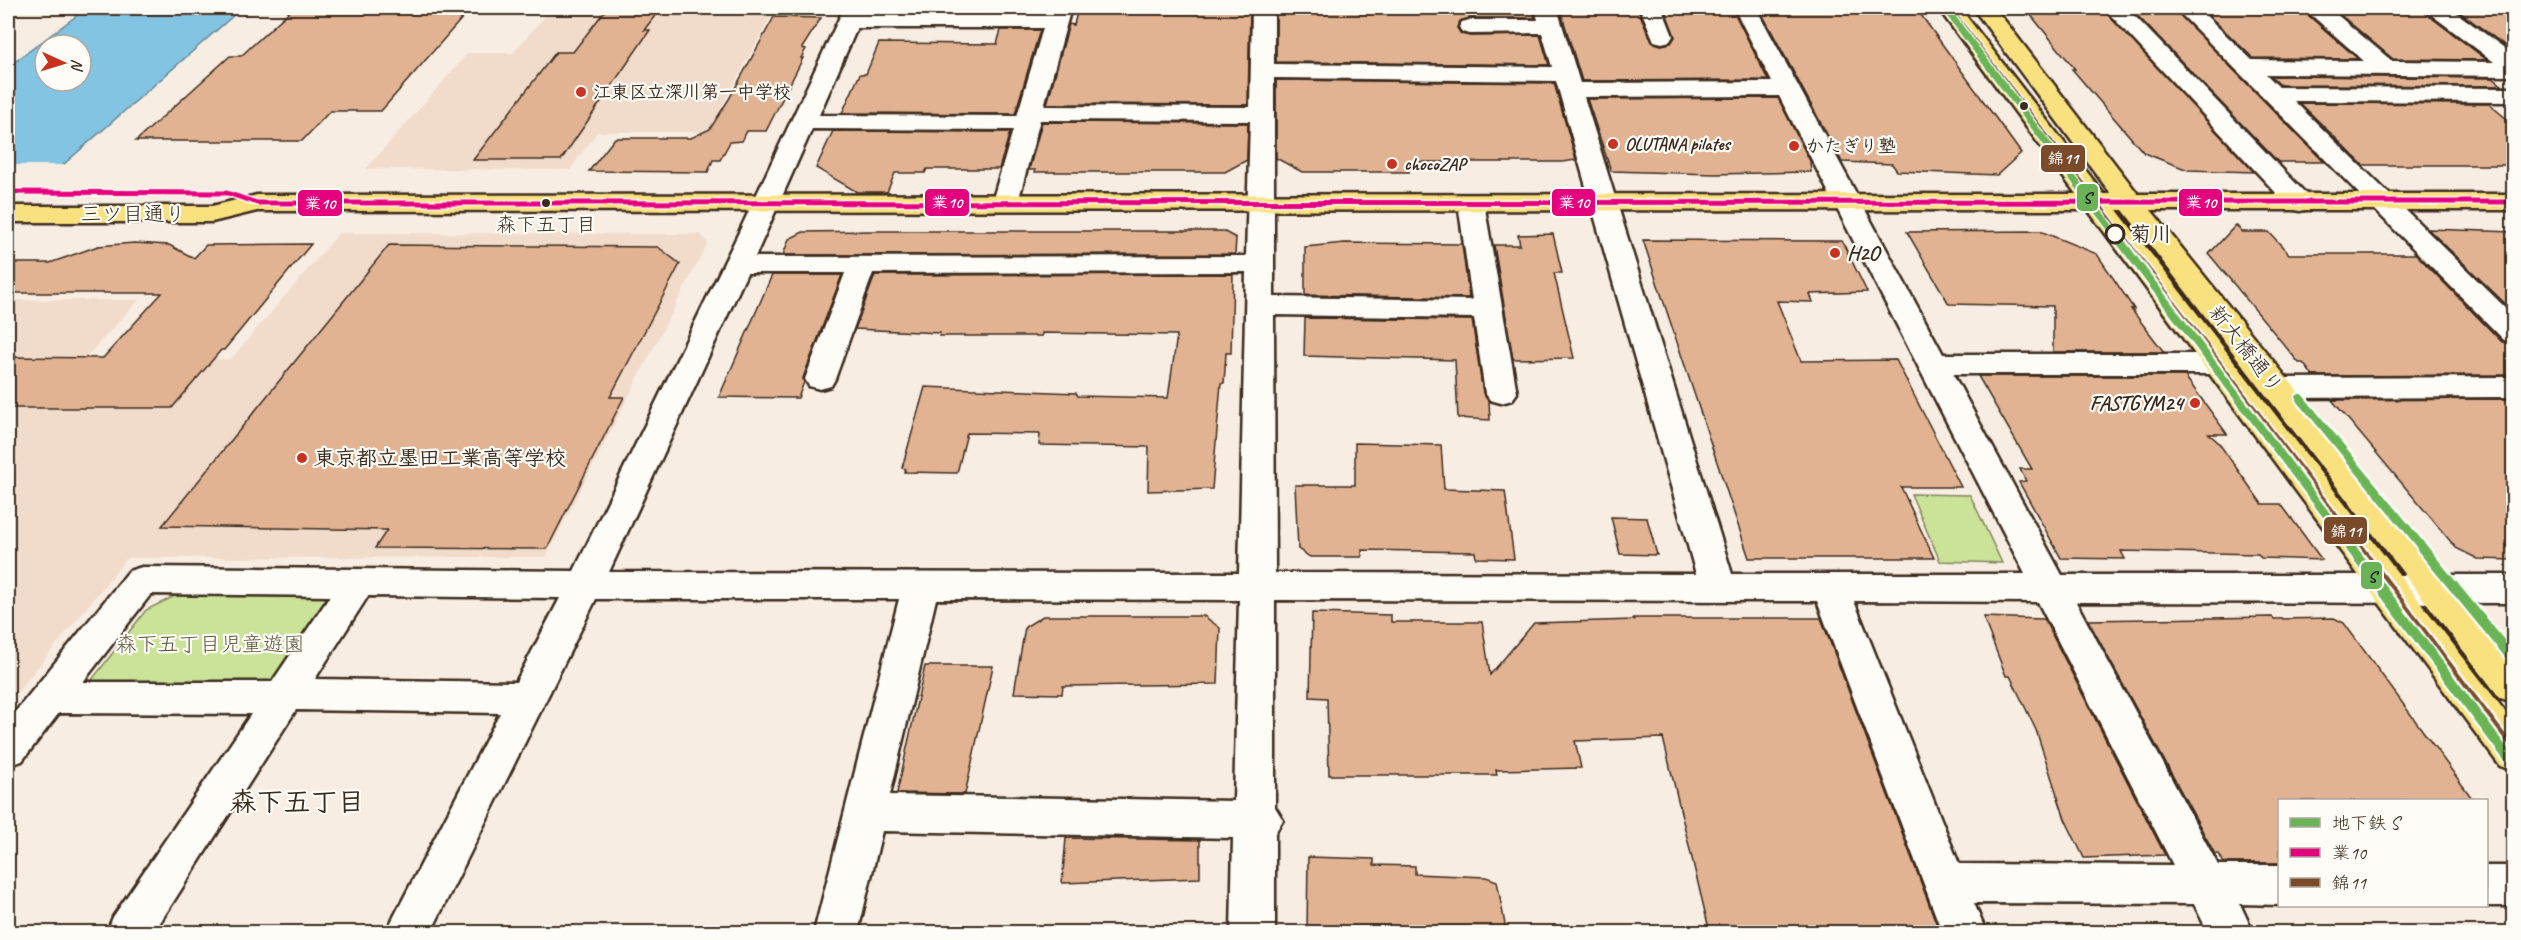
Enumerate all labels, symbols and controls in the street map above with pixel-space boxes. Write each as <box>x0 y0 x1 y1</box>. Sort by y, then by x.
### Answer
north arrow <box>33 33 93 93</box>
text: N <box>66 58 87 73</box>
place label: 江東区立深川第一中学校 <box>593 81 791 103</box>
marker: 江東区立深川第一中学校 <box>574 85 588 99</box>
unlabelled marker <box>2018 100 2030 112</box>
place label: OLUTANA pilates <box>1625 133 1731 155</box>
place label: かたぎり塾 <box>1806 135 1896 157</box>
marker: OLUTANA pilates <box>1606 137 1620 151</box>
marker: かたぎり塾 <box>1787 139 1801 153</box>
line badge: 錦11 <box>2040 144 2086 173</box>
text: 錦11 <box>2048 149 2080 169</box>
place label: chocoZAP <box>1404 153 1468 175</box>
marker: chocoZAP <box>1385 157 1399 171</box>
line badge: S <box>2076 183 2099 212</box>
line badge: 業10 <box>924 188 970 217</box>
line badge: 業10 <box>1551 188 1596 217</box>
text: S <box>2083 188 2095 208</box>
line badge: 業10 <box>2178 188 2223 217</box>
line badge: 業10 <box>297 189 343 217</box>
text: 業10 <box>932 193 964 213</box>
text: 業10 <box>1559 193 1591 213</box>
text: 業10 <box>2186 193 2218 213</box>
text: 業10 <box>305 194 337 214</box>
marker: 森下五丁目 <box>540 197 552 209</box>
street label: 三ツ目通り <box>81 201 186 227</box>
place label: 森下五丁目 <box>496 212 596 237</box>
place label: 菊川 <box>2130 221 2172 247</box>
marker: 菊川 <box>2105 224 2125 244</box>
place label: H2O <box>1847 240 1883 266</box>
marker: H2O <box>1828 246 1842 260</box>
street label: 新大橋通り <box>2203 300 2289 398</box>
place label: FASTGYM24 <box>2090 390 2186 416</box>
marker: FASTGYM24 <box>2188 396 2202 410</box>
place label: 東京都立墨田工業高等学校 <box>314 445 566 471</box>
marker: 東京都立墨田工業高等学校 <box>295 451 309 465</box>
line badge: 錦11 <box>2323 516 2368 545</box>
text: 錦11 <box>2331 522 2363 542</box>
line badge: S <box>2360 561 2383 590</box>
text: S <box>2368 567 2380 587</box>
park label: 森下五丁目児童遊園 <box>116 631 305 657</box>
district label: 森下五丁目 <box>230 785 365 819</box>
legend <box>2278 799 2488 907</box>
text: 地下鉄 S <box>2332 812 2402 834</box>
text: 業10 <box>2332 842 2368 864</box>
text: 錦11 <box>2332 872 2367 894</box>

